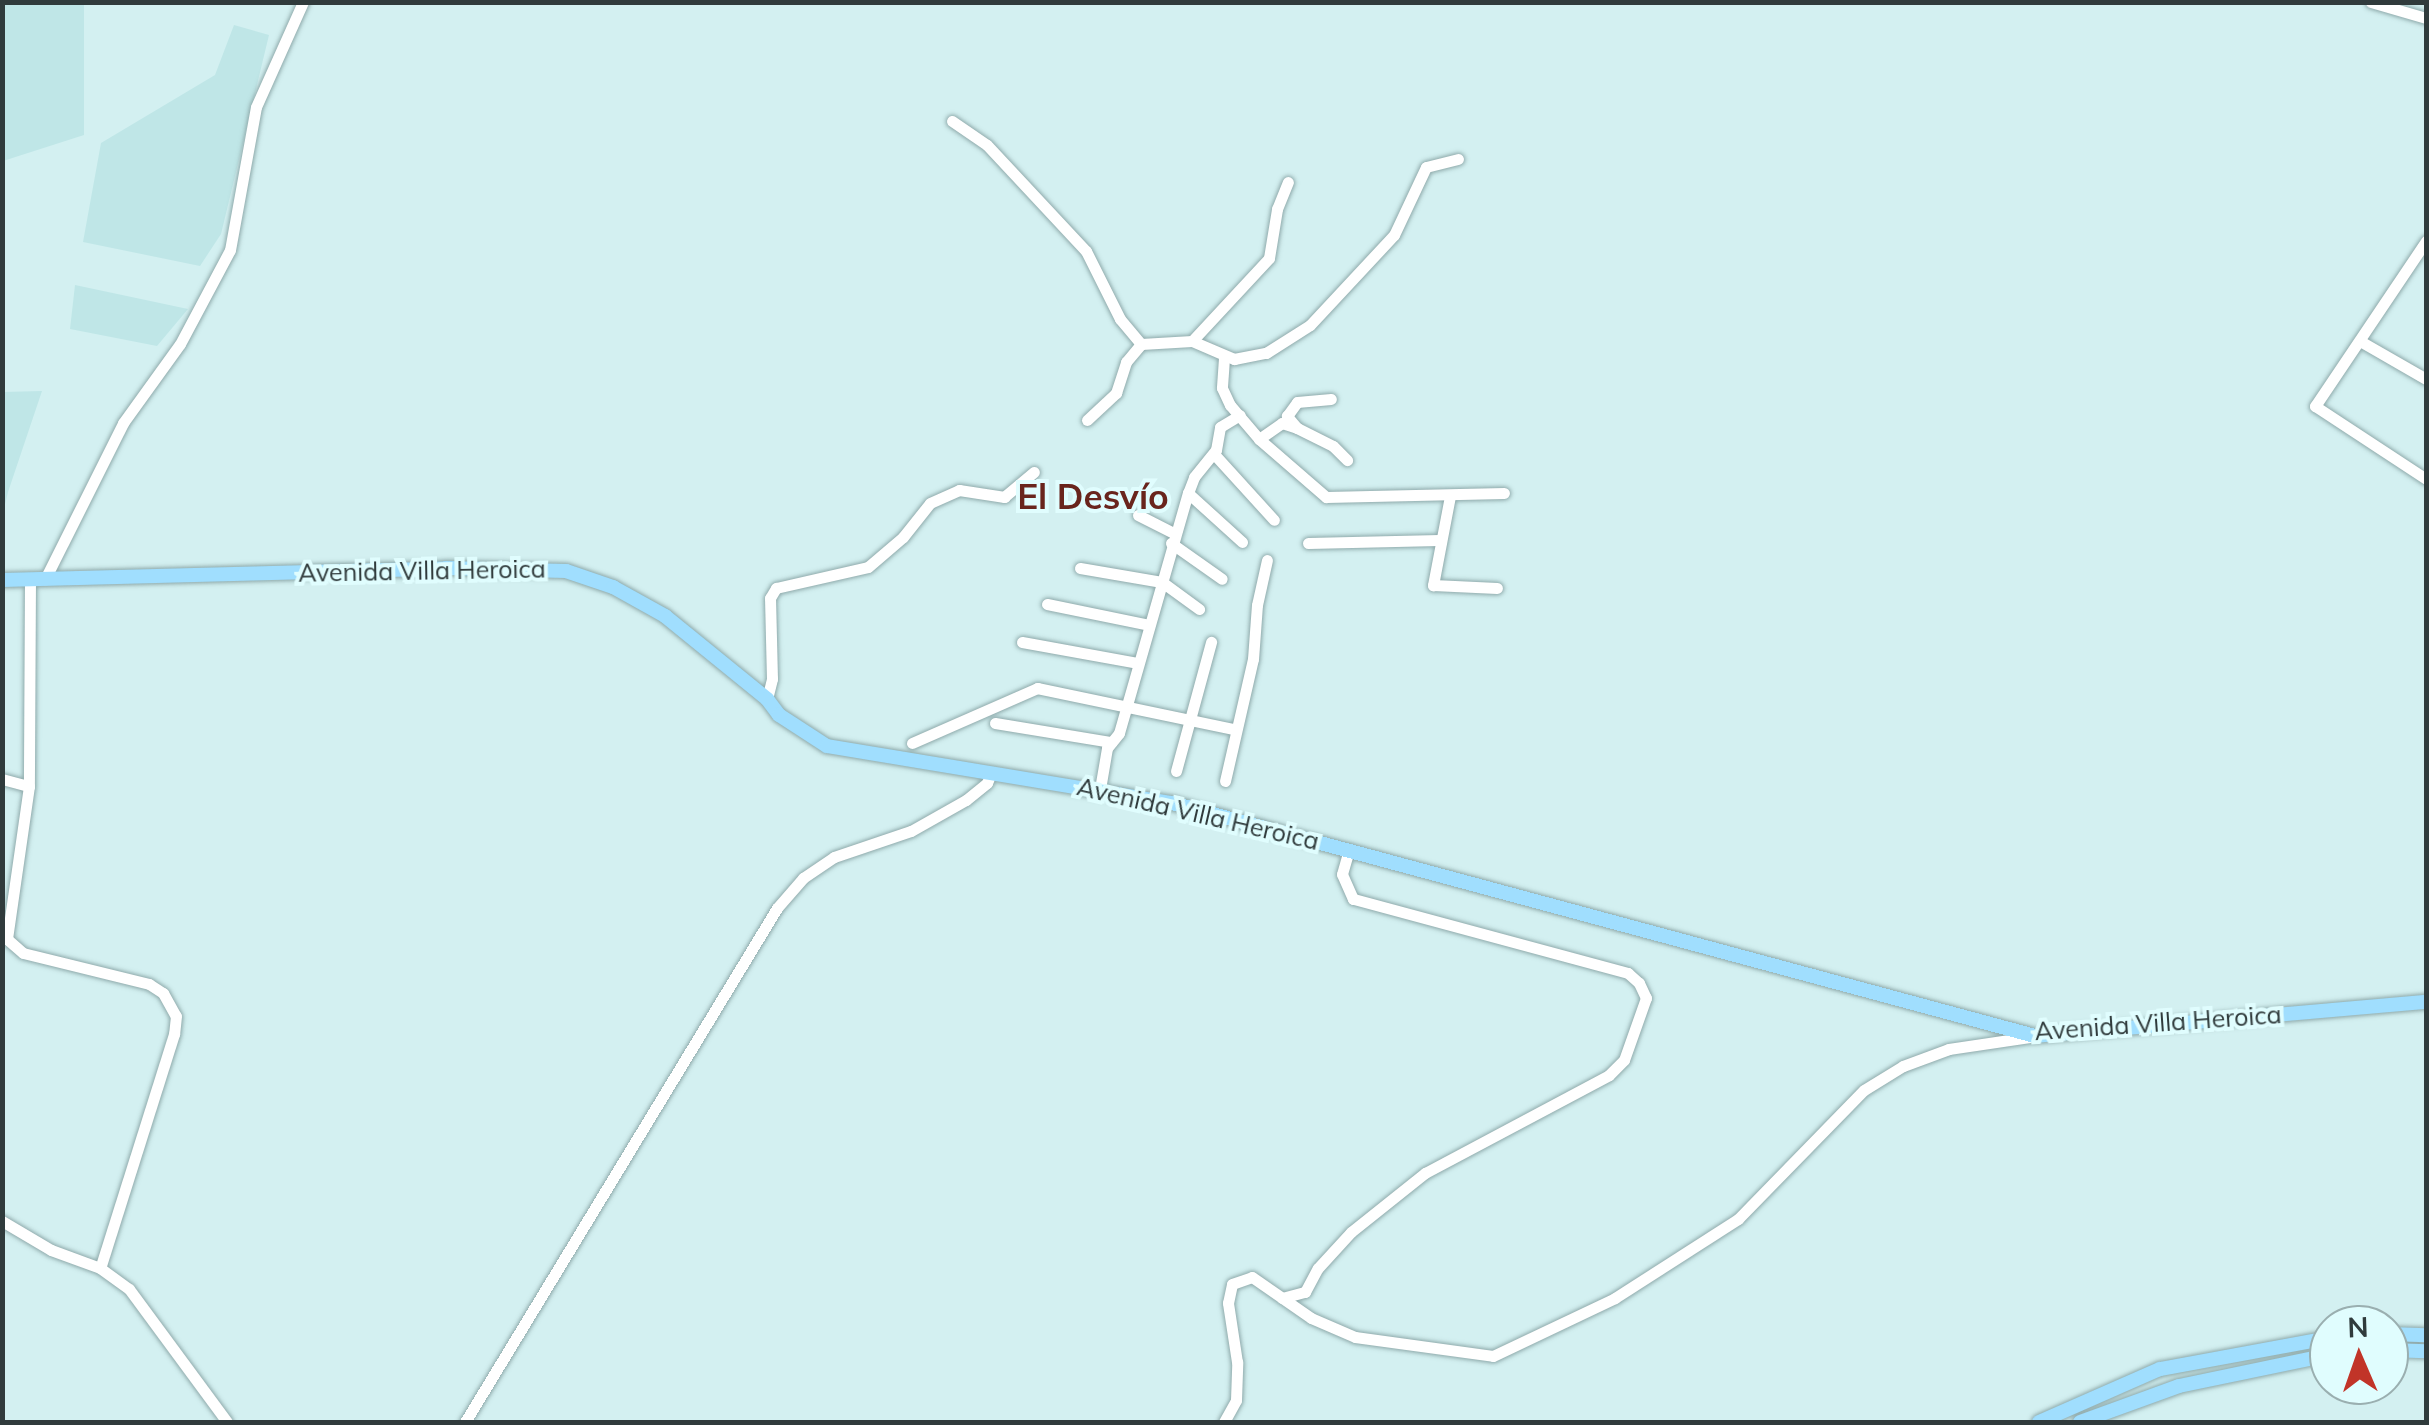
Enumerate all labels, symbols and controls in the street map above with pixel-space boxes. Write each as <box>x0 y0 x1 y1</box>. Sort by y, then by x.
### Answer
district label: El Desvío <box>1017 475 1169 517</box>
street label: Avenida Villa Heroica <box>298 554 546 588</box>
street label: Avenida Villa Heroica <box>1074 772 1322 856</box>
street label: Avenida Villa Heroica <box>2033 999 2283 1047</box>
north arrow <box>2309 1305 2409 1405</box>
text: N <box>2347 1309 2369 1344</box>

